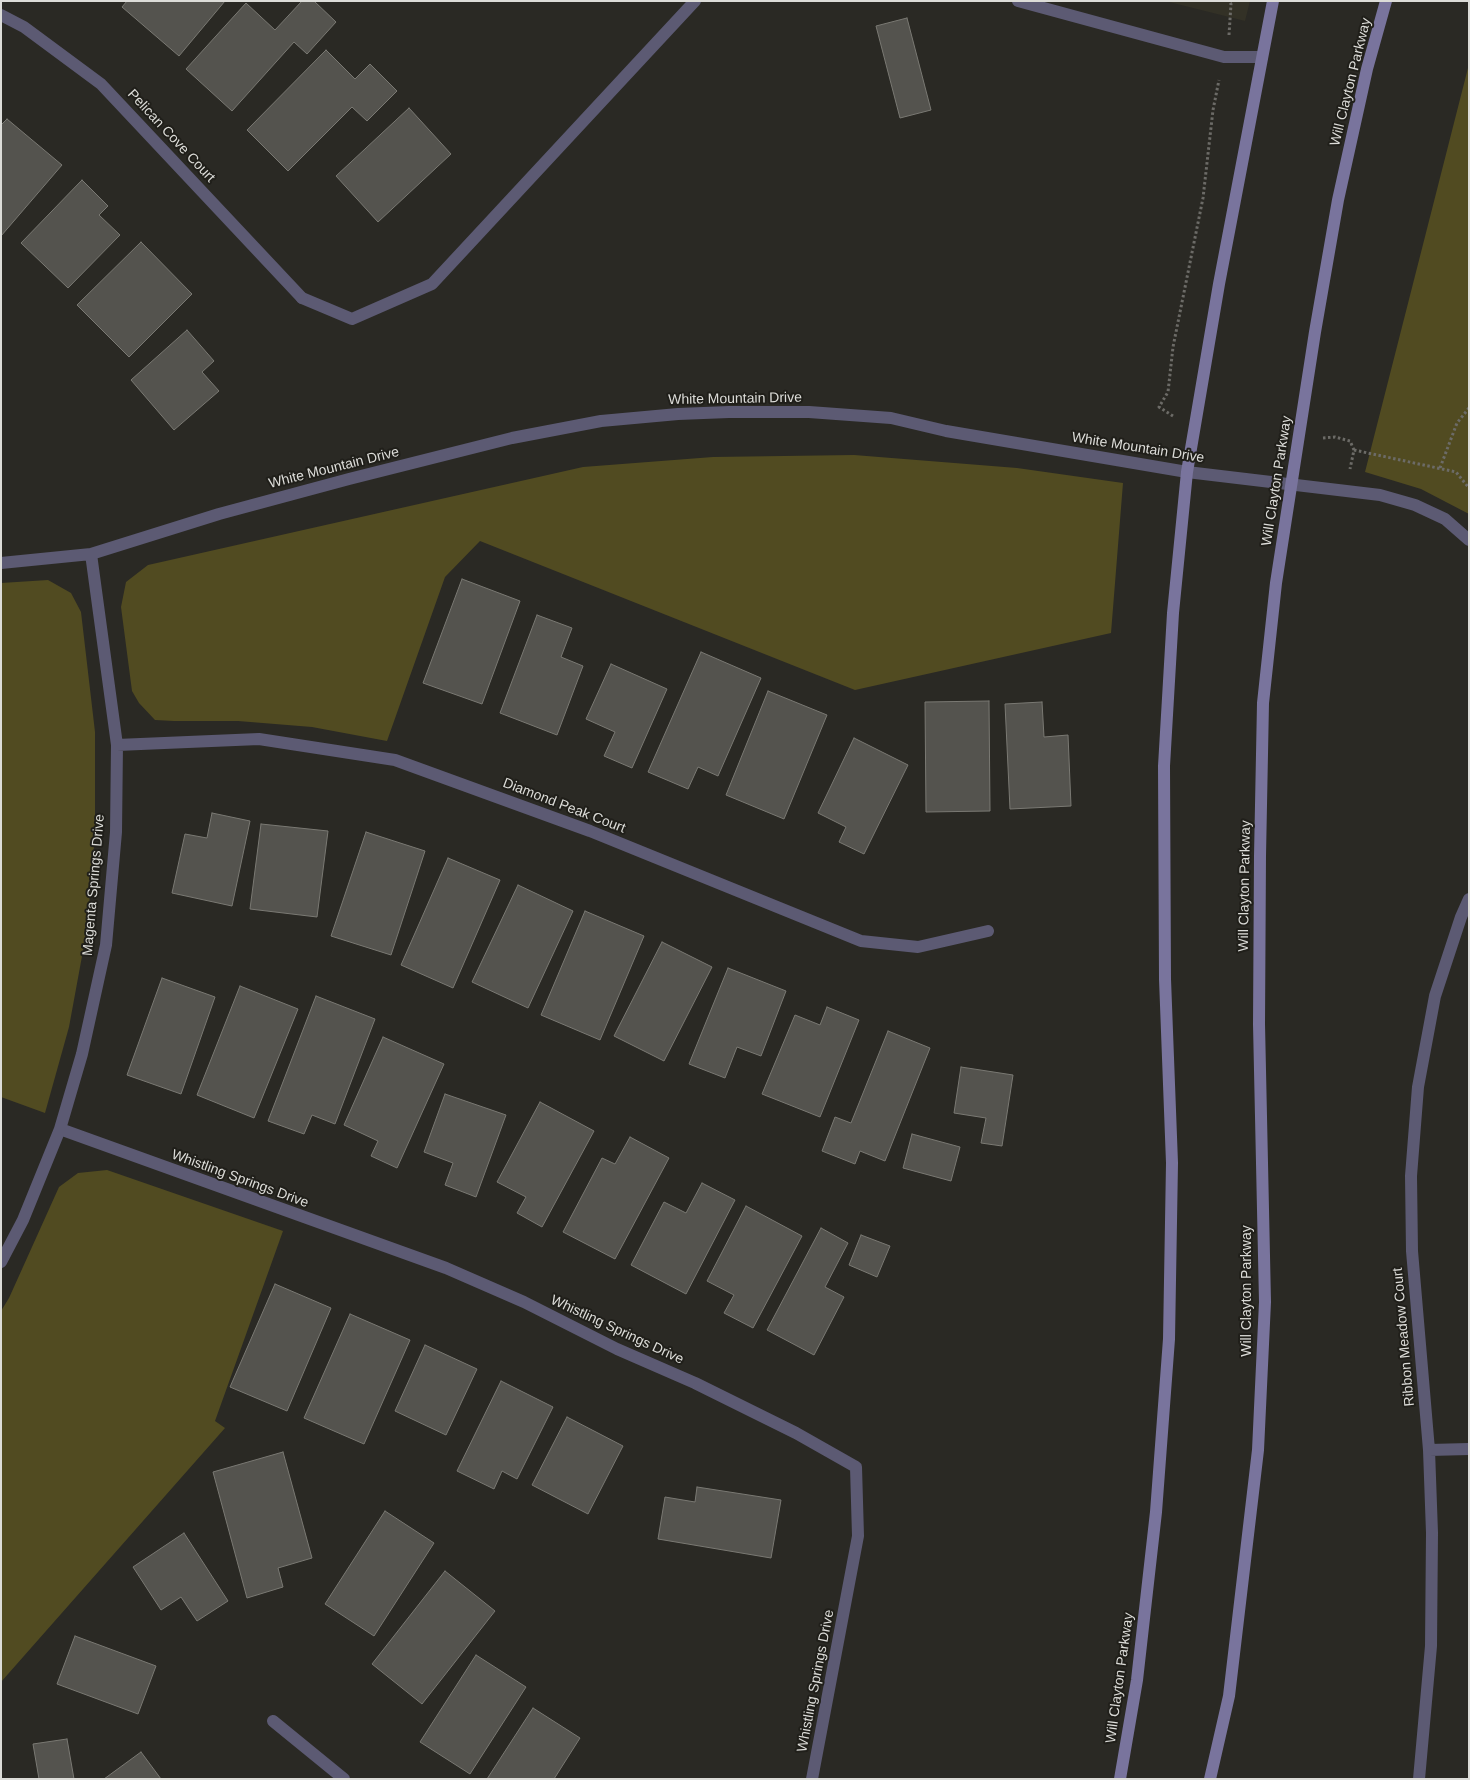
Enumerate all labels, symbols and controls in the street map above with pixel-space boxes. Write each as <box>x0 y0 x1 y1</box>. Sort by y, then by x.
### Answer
street label: Will Clayton Parkway <box>1327 16 1375 148</box>
street label: Pelican Cove Court <box>124 86 218 186</box>
street label: White Mountain Drive <box>668 389 802 409</box>
street label: Will Clayton Parkway <box>1258 415 1296 547</box>
street label: White Mountain Drive <box>1071 429 1205 467</box>
street label: White Mountain Drive <box>267 444 401 492</box>
street label: Diamond Peak Court <box>500 775 628 837</box>
street label: Magenta Springs Drive <box>79 813 109 957</box>
street label: Will Clayton Parkway <box>1235 820 1255 952</box>
street label: Whistling Springs Drive <box>169 1146 311 1212</box>
street label: Will Clayton Parkway <box>1239 1225 1255 1357</box>
street label: Ribbon Meadow Court <box>1390 1267 1418 1407</box>
street label: Whistling Springs Drive <box>548 1292 686 1368</box>
street label: Whistling Springs Drive <box>794 1608 838 1754</box>
street label: Will Clayton Parkway <box>1103 1612 1137 1744</box>

